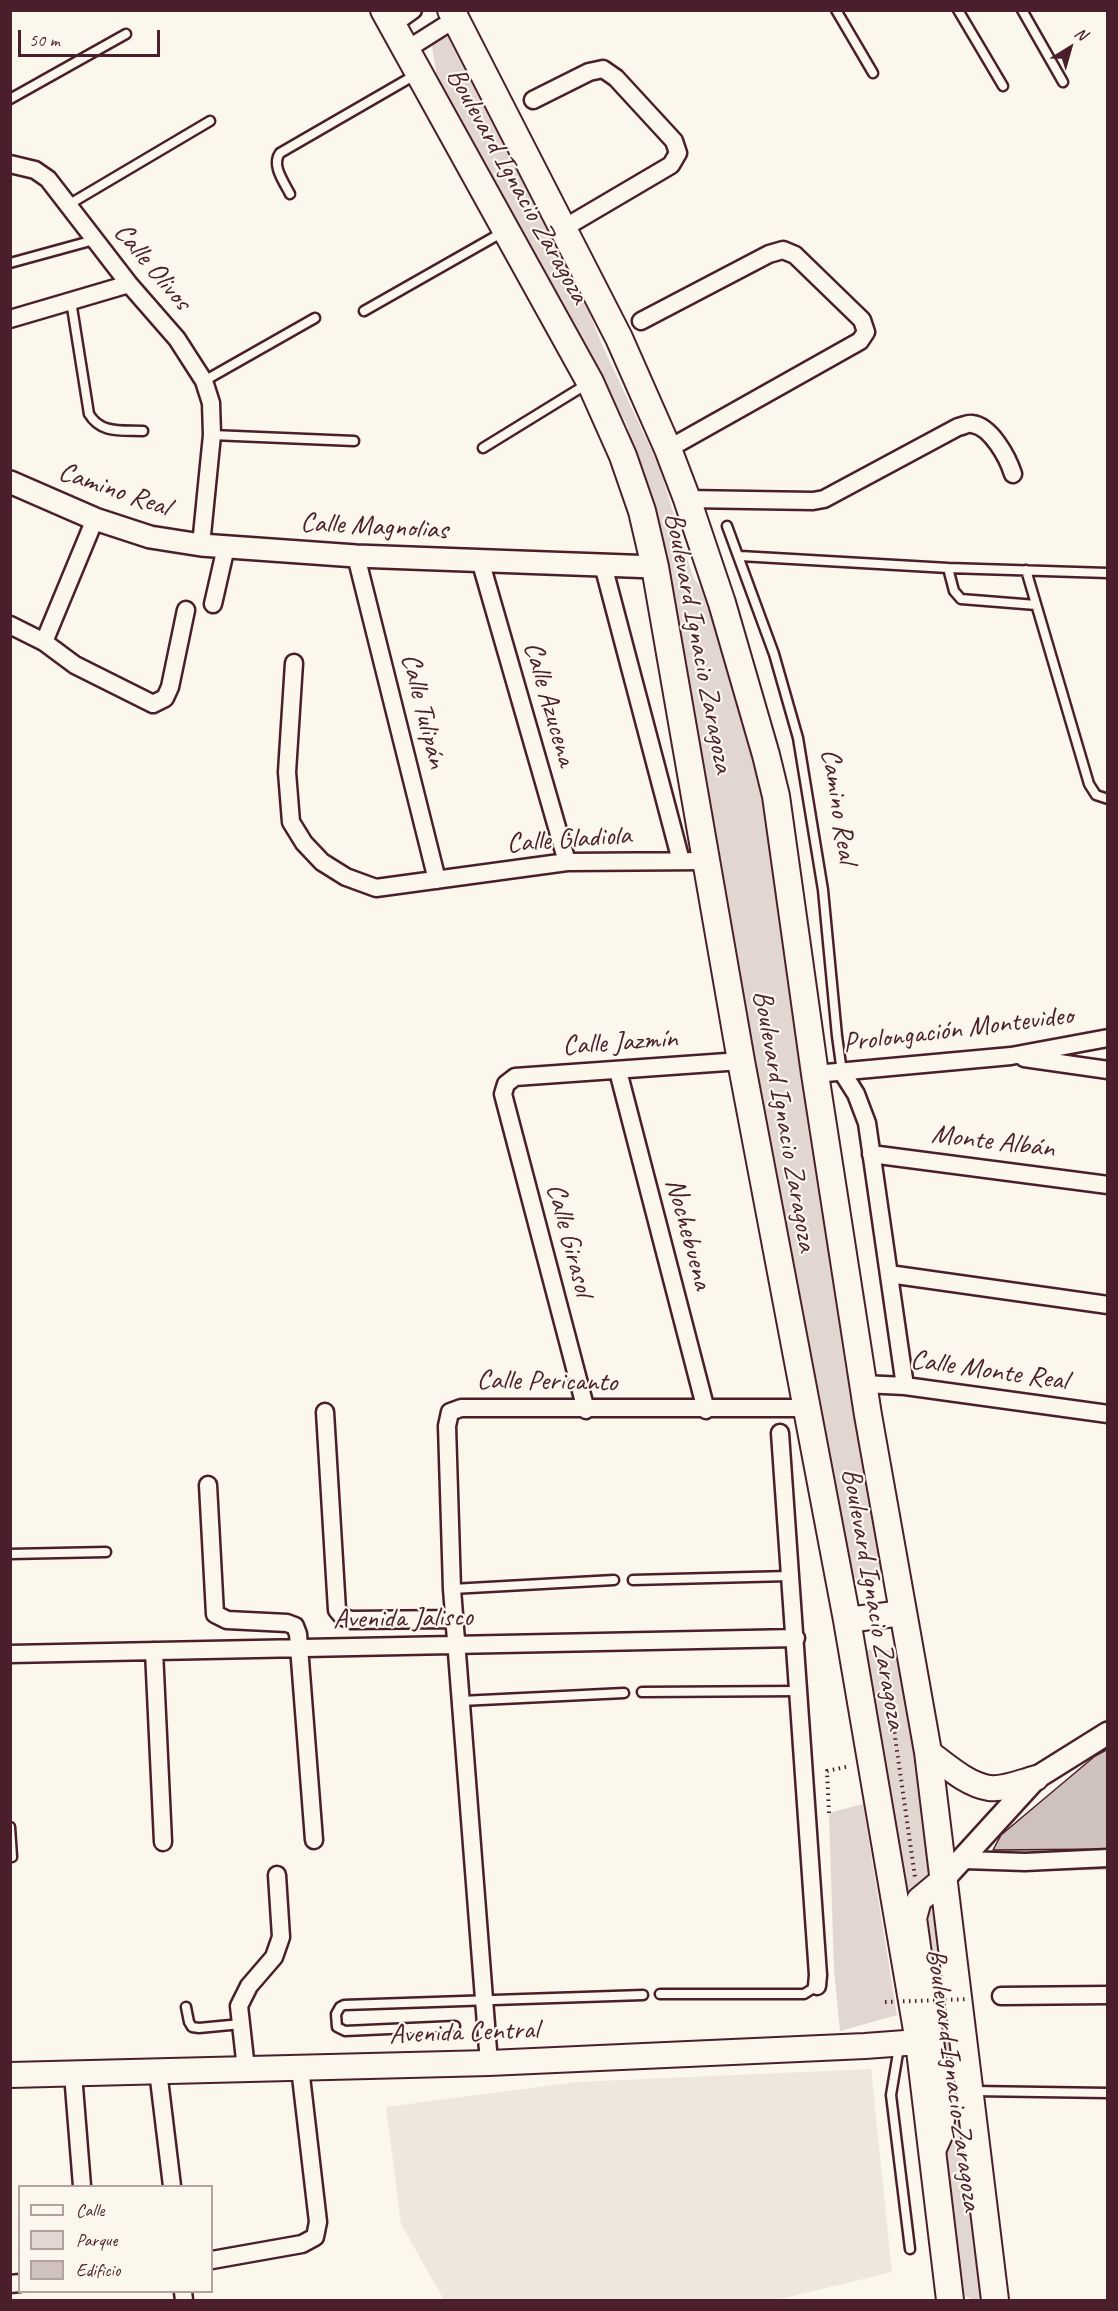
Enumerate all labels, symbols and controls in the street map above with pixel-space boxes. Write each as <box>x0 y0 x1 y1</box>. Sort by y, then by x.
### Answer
scale bar <box>21 18 164 56</box>
north arrow <box>1040 18 1100 78</box>
text: N <box>1071 23 1091 45</box>
text: 50 m <box>29 29 60 51</box>
street label: Boulevard Ignacio Zaragoza <box>438 62 596 310</box>
street label: Calle Olivos <box>106 216 198 318</box>
street label: Camino Real <box>54 455 174 525</box>
street label: Calle Magnolias <box>300 506 448 548</box>
street label: Boulevard Ignacio Zaragoza <box>656 510 740 776</box>
street label: Calle Azucena <box>515 638 583 770</box>
street label: Calle Tulipán <box>393 650 453 772</box>
street label: Camino Real <box>812 746 864 866</box>
street label: Calle Gladiola <box>506 819 632 861</box>
street label: Boulevard Ignacio Zaragoza <box>744 988 824 1254</box>
street label: Prolongación Montevideo <box>841 999 1075 1061</box>
street label: Calle Jazmín <box>561 1022 679 1064</box>
street label: Monte Albán <box>930 1118 1056 1166</box>
street label: Nochebuena <box>657 1175 719 1293</box>
street label: Calle Girasol <box>538 1180 600 1300</box>
street label: Calle Monte Real <box>908 1343 1070 1399</box>
street label: Calle Pericanto <box>476 1364 618 1400</box>
street label: Boulevard Ignacio Zaragoza <box>833 1466 913 1732</box>
street label: Avenida Jalisco <box>333 1601 473 1637</box>
street label: Boulevard Ignacio Zaragoza <box>918 1947 988 2213</box>
street label: Avenida Central <box>389 2014 539 2052</box>
legend <box>18 2185 213 2293</box>
text: Calle <box>76 2199 104 2221</box>
text: Parque <box>76 2229 117 2251</box>
text: Edificio <box>76 2259 120 2281</box>

